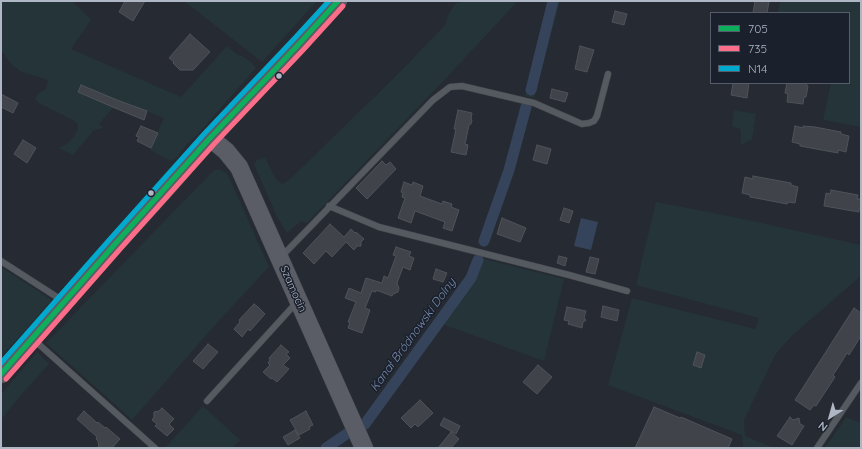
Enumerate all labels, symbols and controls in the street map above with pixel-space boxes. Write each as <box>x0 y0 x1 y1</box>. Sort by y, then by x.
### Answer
legend <box>710 12 850 84</box>
text: 705 <box>748 21 768 36</box>
text: 735 <box>748 41 767 56</box>
text: N14 <box>748 61 767 76</box>
unlabelled marker <box>274 71 284 81</box>
unlabelled marker <box>146 188 156 198</box>
street label: Szamocin <box>277 264 309 314</box>
water label: Kanał Bródnowski Dolny <box>367 276 459 394</box>
north arrow <box>810 397 850 437</box>
text: N <box>815 419 830 435</box>

